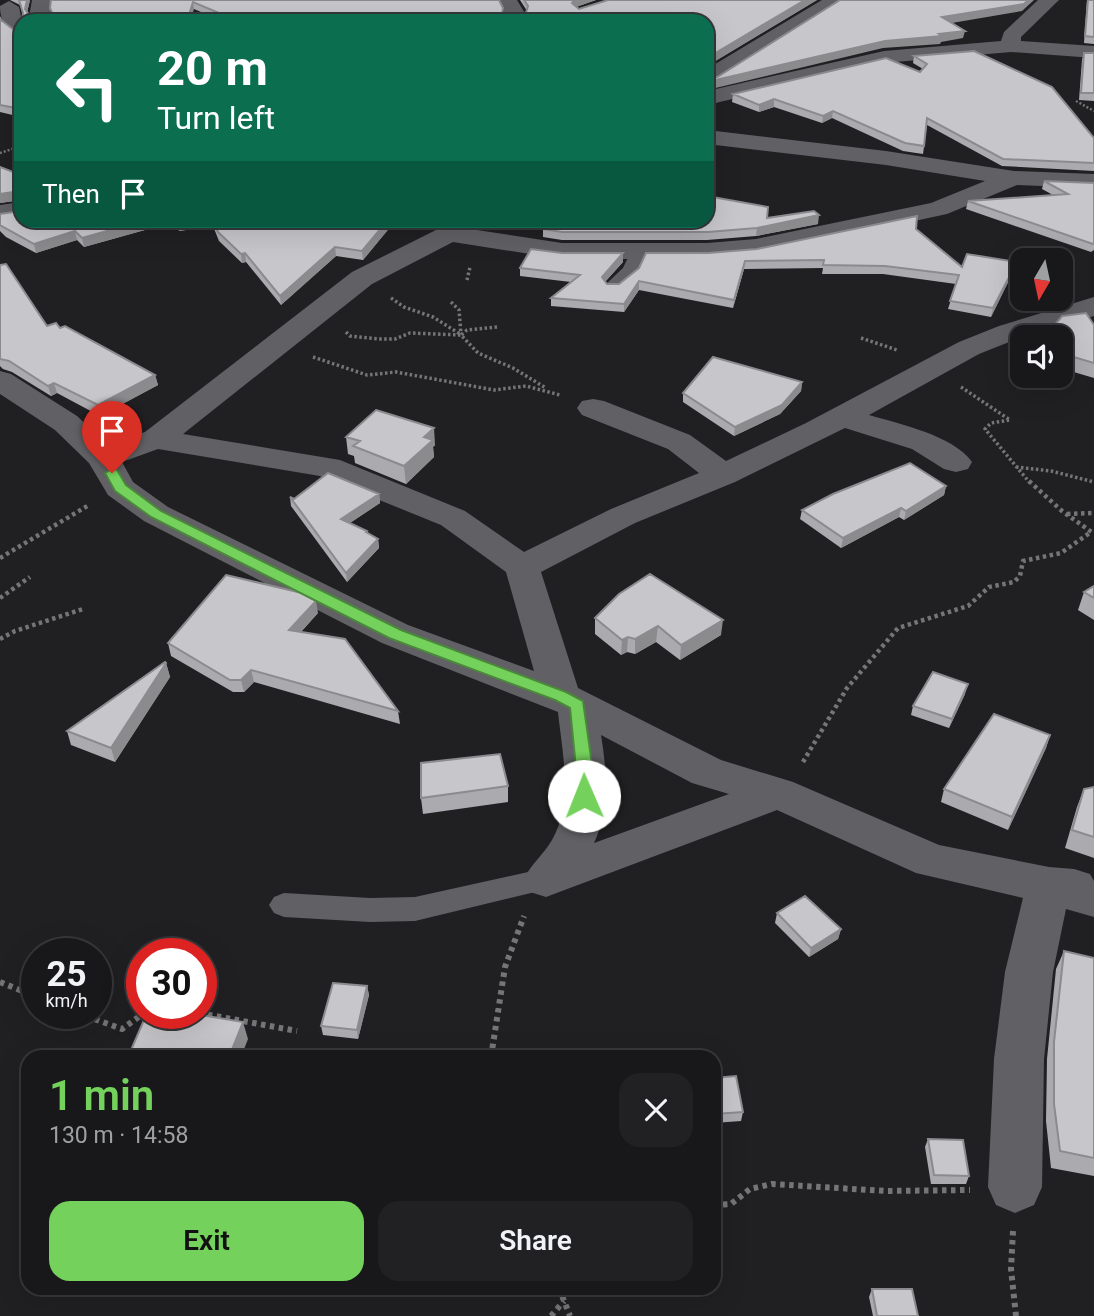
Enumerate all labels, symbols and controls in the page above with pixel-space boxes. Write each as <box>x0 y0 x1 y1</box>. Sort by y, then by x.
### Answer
text: 20 m <box>157 40 268 97</box>
icon: left <box>42 42 133 133</box>
text: Turn left <box>157 99 275 137</box>
icon: arrive <box>114 175 152 213</box>
text: Then <box>42 179 100 209</box>
north arrow <box>1010 248 1073 312</box>
map controls <box>1010 248 1073 388</box>
button: sound <box>1010 325 1073 388</box>
pin <box>82 401 142 473</box>
icon: arrive <box>93 412 131 450</box>
position arrow <box>547 759 621 833</box>
speed limit sign: 30 <box>126 938 217 1029</box>
text: 25 <box>46 954 87 995</box>
text: km/h <box>45 990 88 1011</box>
text: 1 min <box>49 1071 154 1120</box>
button: close <box>619 1073 693 1147</box>
text: 130 m · 14:58 <box>49 1122 188 1149</box>
button: Exit <box>49 1201 364 1281</box>
button: Share <box>378 1201 693 1281</box>

